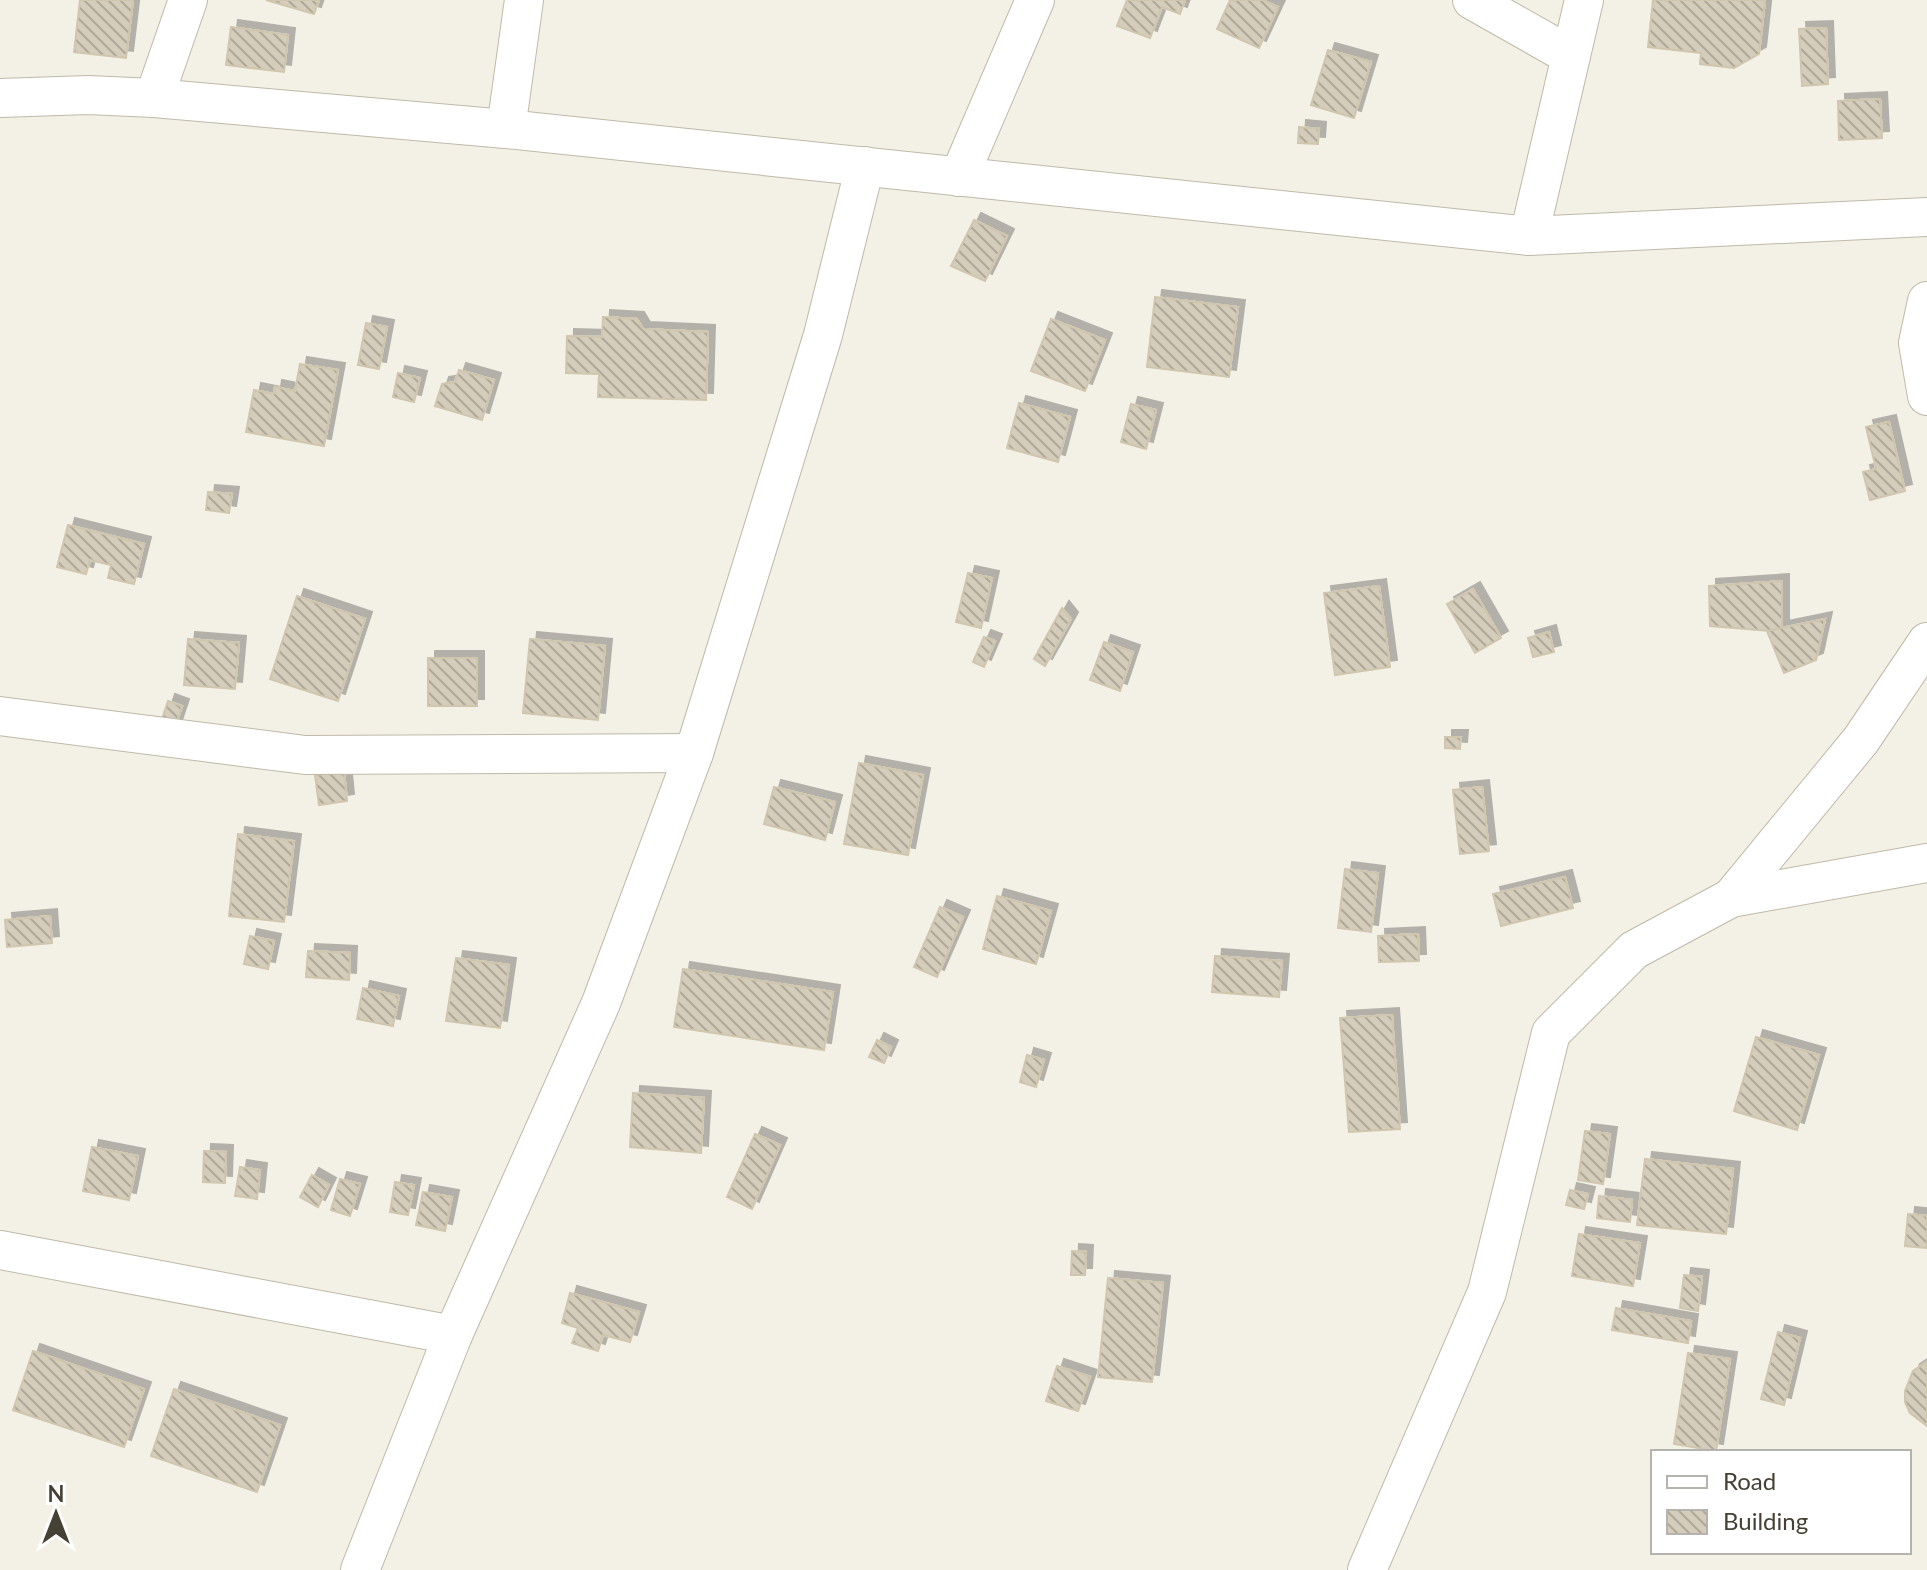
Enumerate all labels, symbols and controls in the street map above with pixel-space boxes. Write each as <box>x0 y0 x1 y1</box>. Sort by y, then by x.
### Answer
legend <box>1651 1450 1911 1554</box>
text: Road <box>1723 1466 1776 1495</box>
north arrow <box>16 1474 96 1554</box>
text: N <box>48 1480 64 1507</box>
text: Building <box>1723 1506 1808 1535</box>

